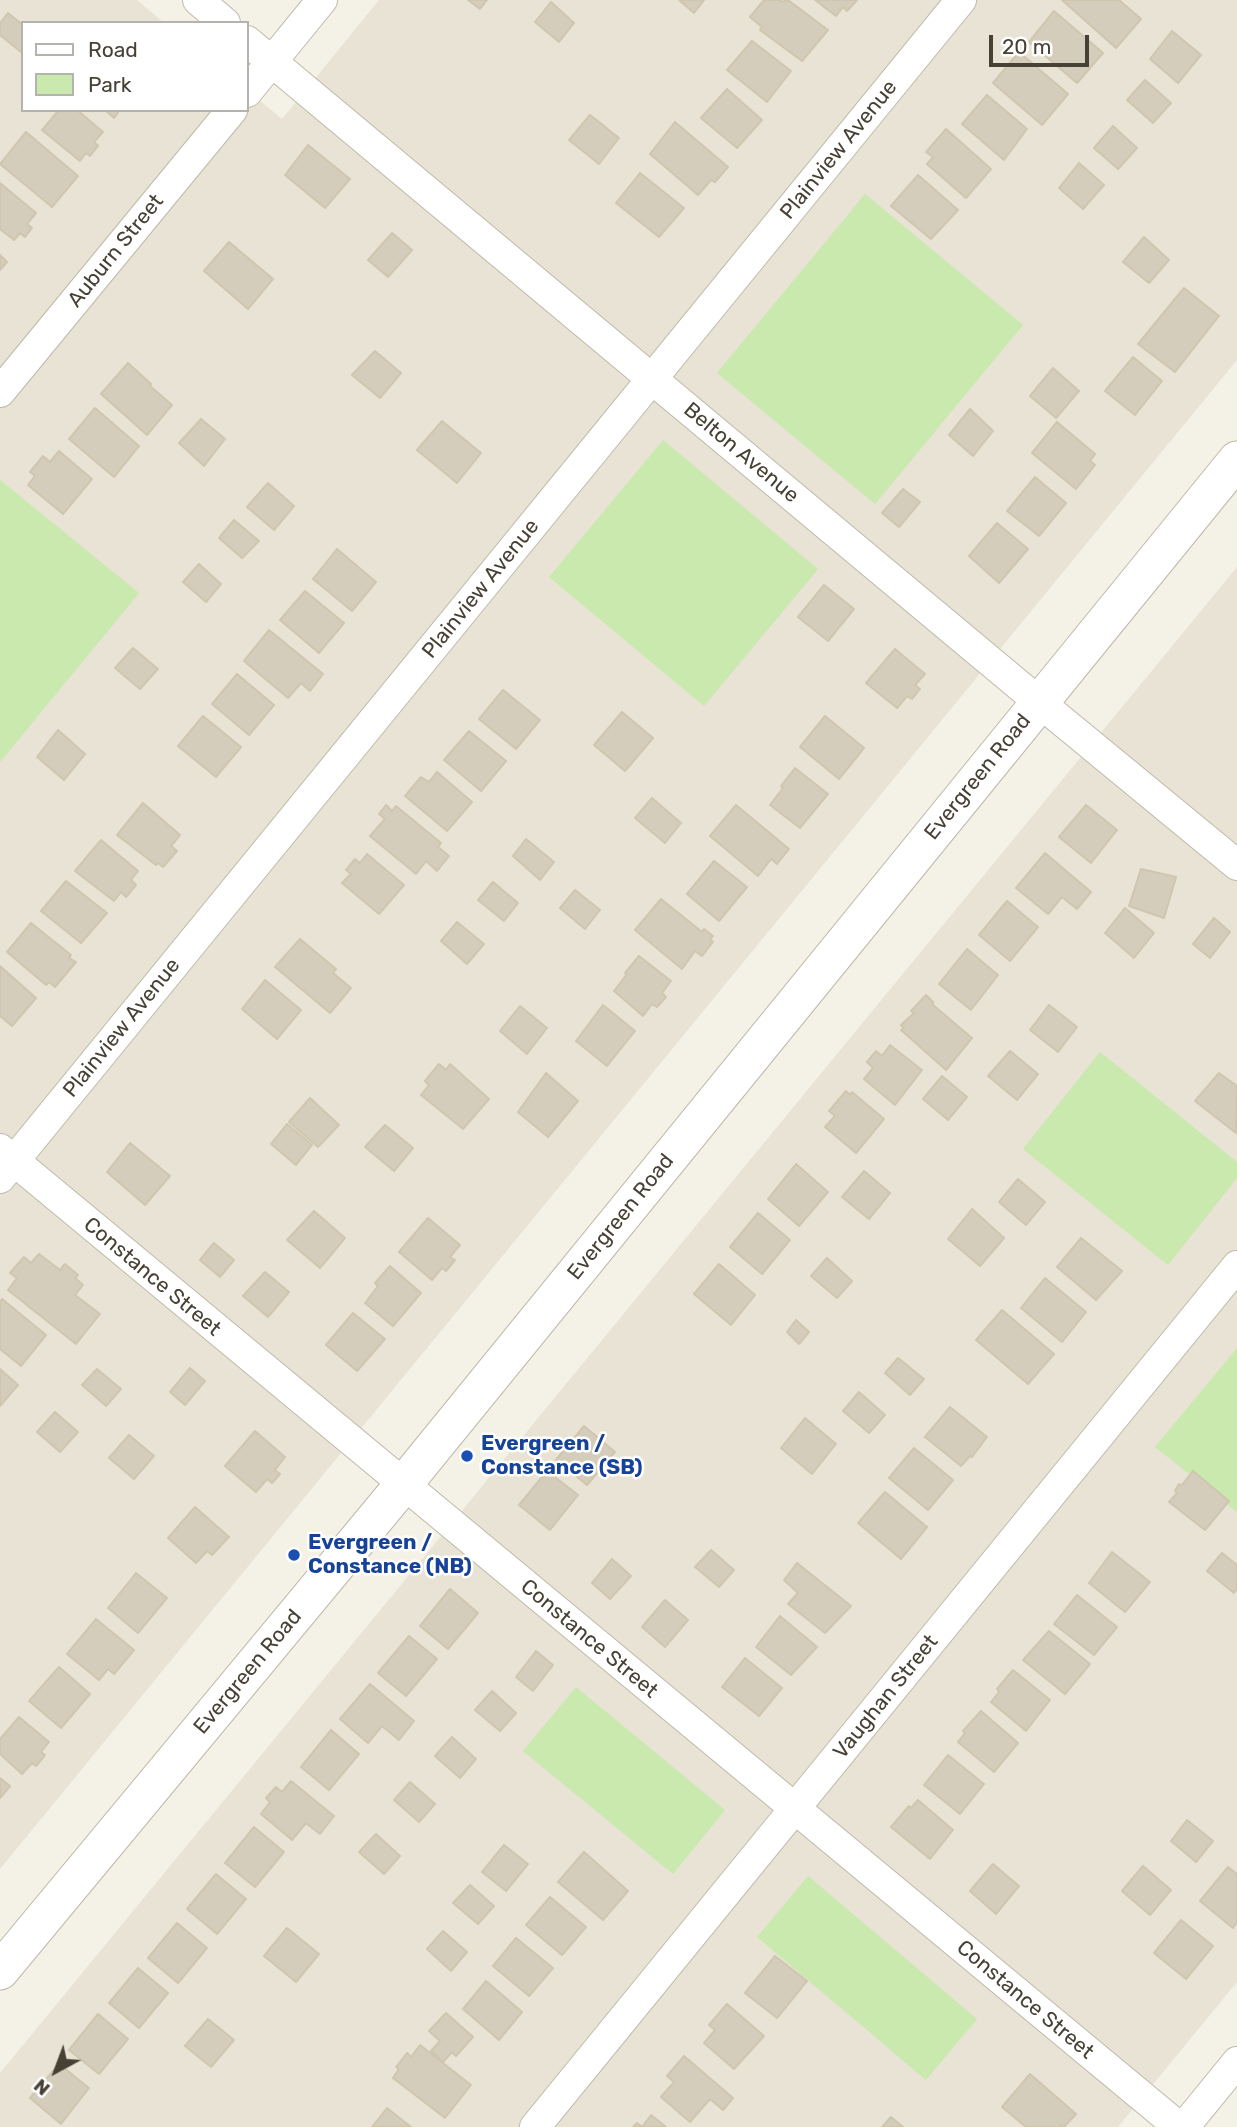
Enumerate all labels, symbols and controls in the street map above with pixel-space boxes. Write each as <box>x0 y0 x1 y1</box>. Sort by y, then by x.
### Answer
legend <box>21 21 248 112</box>
scale bar <box>992 21 1092 65</box>
text: 20 m <box>1002 34 1051 59</box>
text: Road <box>88 37 138 62</box>
text: Park <box>88 72 132 97</box>
street label: Plainview Avenue <box>775 75 903 225</box>
street label: Auburn Street <box>63 189 169 313</box>
street label: Belton Avenue <box>678 398 804 508</box>
street label: Plainview Avenue <box>417 514 545 664</box>
street label: Evergreen Road <box>920 709 1036 845</box>
street label: Plainview Avenue <box>58 953 186 1103</box>
street label: Evergreen Road <box>563 1149 679 1285</box>
street label: Constance Street <box>78 1212 226 1342</box>
place label: Evergreen / Constance (SB) <box>481 1431 643 1481</box>
marker: Evergreen / Constance (SB) <box>459 1448 475 1464</box>
place label: Evergreen / Constance (NB) <box>308 1530 472 1580</box>
marker: Evergreen / Constance (NB) <box>286 1547 302 1563</box>
street label: Constance Street <box>515 1574 663 1704</box>
street label: Evergreen Road <box>189 1605 307 1739</box>
street label: Vaughan Street <box>828 1630 944 1764</box>
street label: Constance Street <box>951 1935 1099 2065</box>
north arrow <box>21 2036 91 2106</box>
text: N <box>29 2074 55 2100</box>

